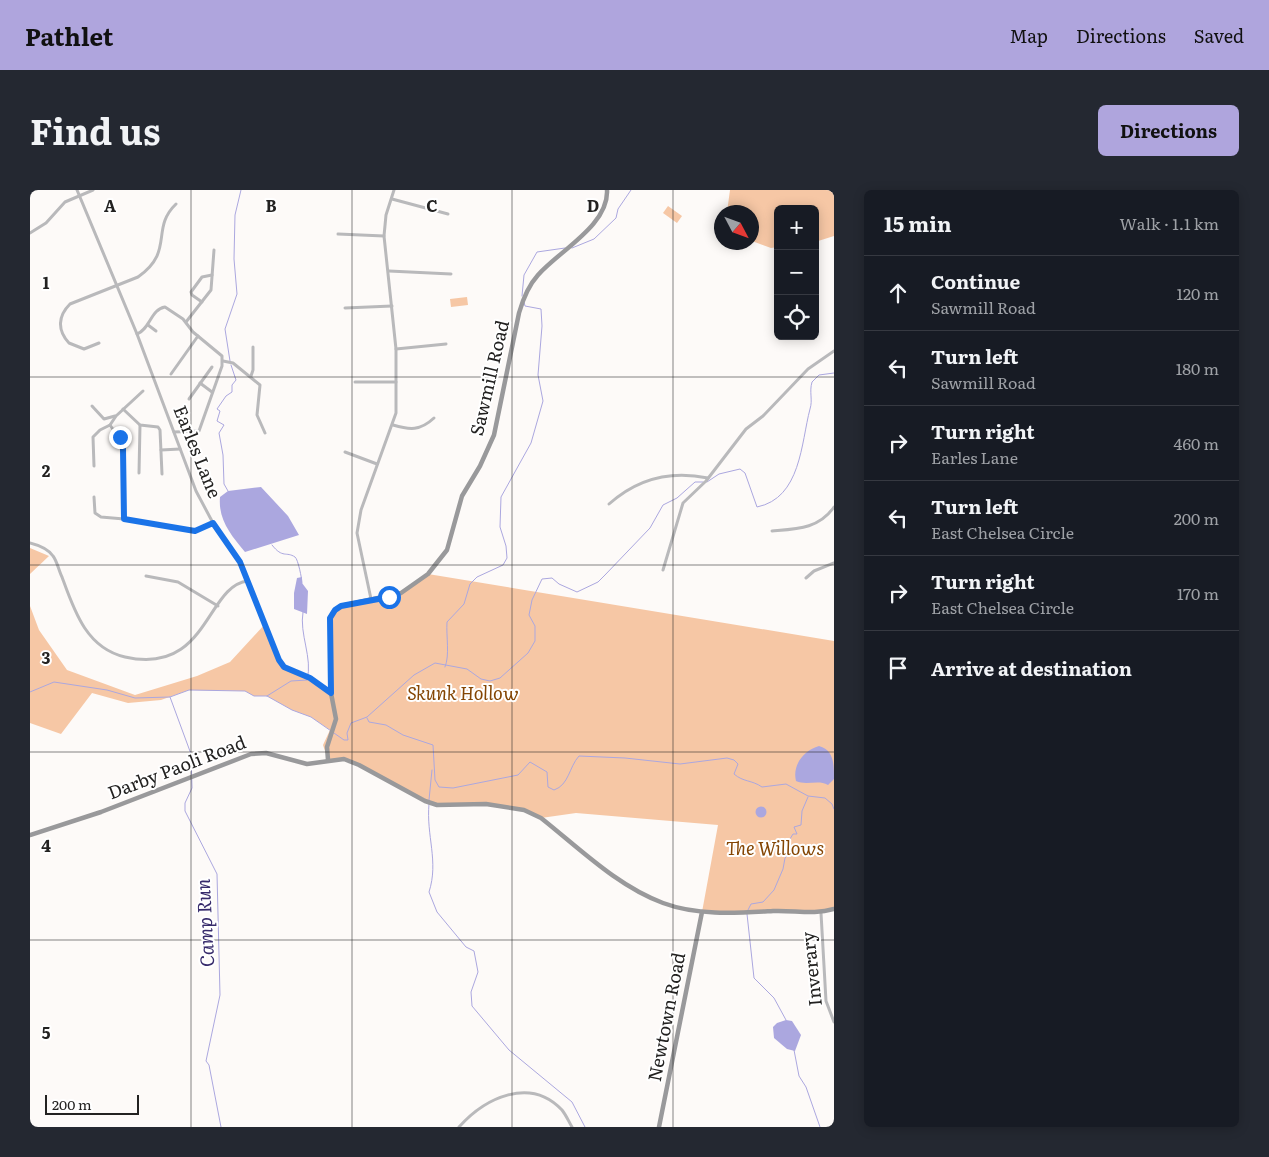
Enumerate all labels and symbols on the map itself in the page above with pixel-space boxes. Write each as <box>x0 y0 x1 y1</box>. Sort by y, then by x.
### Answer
text: A <box>104 193 116 217</box>
text: B <box>265 193 277 217</box>
text: C <box>426 193 438 217</box>
text: D <box>587 193 599 217</box>
north arrow <box>714 205 759 250</box>
text: 1 <box>43 270 50 294</box>
street label: Sawmill Road <box>462 317 515 438</box>
street label: Earles Lane <box>168 401 229 502</box>
route end <box>109 426 132 449</box>
text: 2 <box>42 458 51 482</box>
route start <box>378 586 401 609</box>
text: 3 <box>42 645 51 669</box>
park label: Skunk Hollow <box>407 679 519 706</box>
street label: Darby Paoli Road <box>103 728 249 805</box>
text: 4 <box>41 833 51 857</box>
park label: The Willows <box>726 834 824 861</box>
water label: Camp Run <box>188 877 220 968</box>
street label: Inverary <box>793 930 828 1008</box>
street label: Newtown Road <box>640 950 691 1084</box>
text: 5 <box>42 1020 51 1044</box>
scale bar <box>45 1092 139 1115</box>

